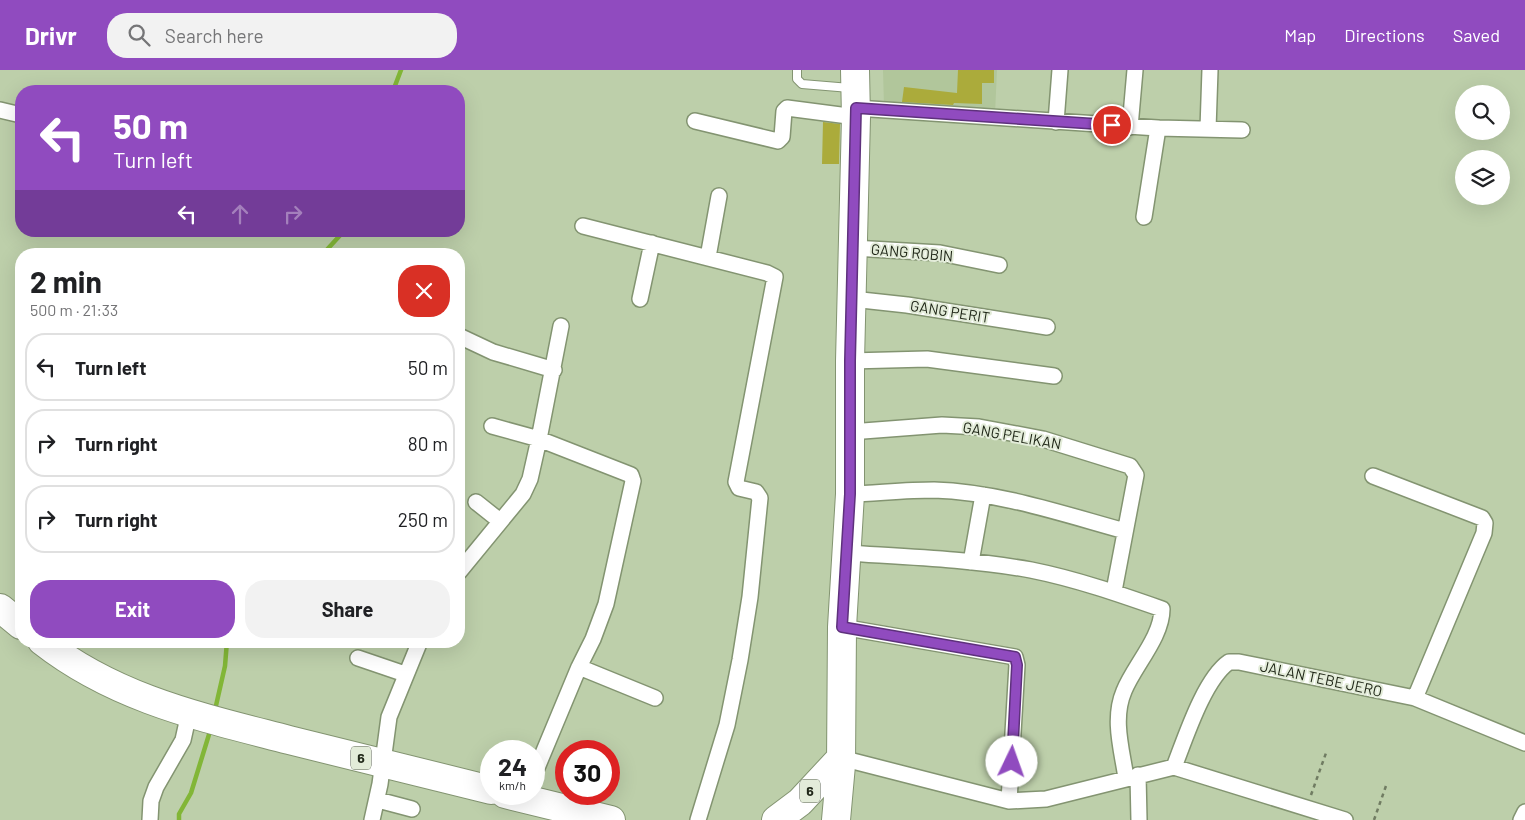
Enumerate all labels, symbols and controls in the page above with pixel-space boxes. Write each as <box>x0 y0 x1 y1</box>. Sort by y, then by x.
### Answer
search box <box>107 13 457 58</box>
text: Drivr <box>25 21 77 50</box>
icon: search <box>125 21 153 49</box>
text: Search here <box>165 24 264 47</box>
text: Map <box>1284 24 1316 46</box>
text: Directions <box>1344 24 1425 46</box>
text: Saved <box>1453 24 1500 46</box>
map controls <box>1455 85 1510 205</box>
button: search <box>1455 85 1510 140</box>
text: 50 m <box>113 104 188 146</box>
pin <box>1091 104 1133 146</box>
icon: left <box>30 105 95 170</box>
icon: arrive <box>1098 111 1126 139</box>
text: Turn left <box>113 146 193 172</box>
button: layers <box>1455 150 1510 205</box>
icon: left <box>173 200 201 228</box>
icon: ahead <box>226 200 254 228</box>
icon: right <box>279 200 307 228</box>
street label: GANG ROBIN <box>870 239 954 265</box>
text: 2 min <box>30 263 102 299</box>
button: close <box>398 265 450 317</box>
street label: GANG PERIT <box>909 296 991 326</box>
text: 500 m · 21:33 <box>30 300 118 319</box>
icon: left <box>32 353 60 381</box>
text: Turn left <box>75 356 146 379</box>
text: 50 m <box>408 356 448 379</box>
street label: GANG PELIKAN <box>961 417 1063 453</box>
icon: right <box>32 429 60 457</box>
text: Turn right <box>75 432 157 455</box>
text: 80 m <box>408 432 448 455</box>
icon: right <box>32 505 60 533</box>
text: Turn right <box>75 508 157 531</box>
text: 250 m <box>398 508 448 531</box>
button: Exit <box>30 580 235 638</box>
button: Share <box>245 580 450 638</box>
street label: JALAN TEBE JERO <box>1259 656 1384 700</box>
position arrow <box>985 735 1037 787</box>
speed limit sign: 30 <box>555 740 620 805</box>
road number: 6 <box>351 746 371 770</box>
text: 24 <box>498 751 527 781</box>
text: km/h <box>499 778 526 792</box>
road number: 6 <box>800 779 820 802</box>

